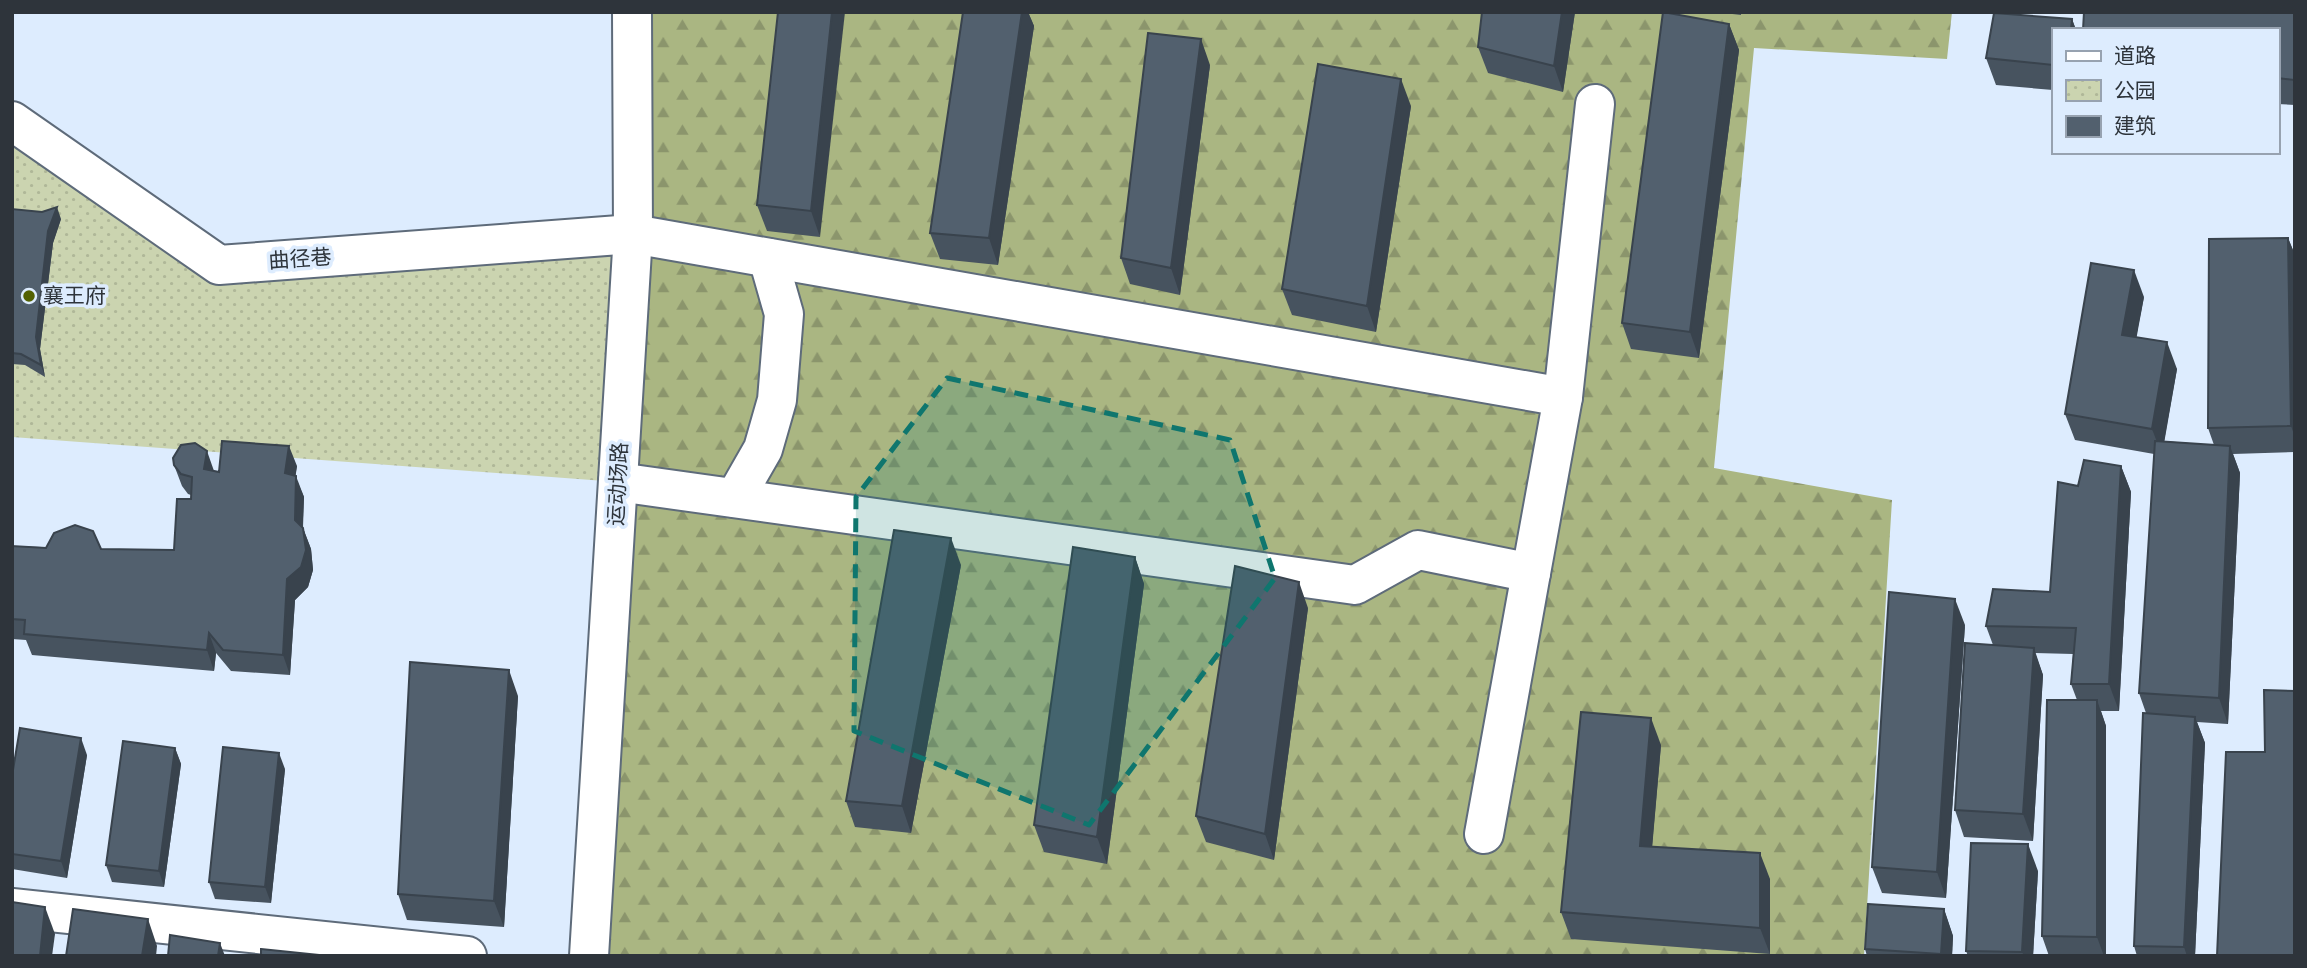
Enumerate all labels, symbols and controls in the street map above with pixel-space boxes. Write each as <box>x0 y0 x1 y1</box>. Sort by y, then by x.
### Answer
legend <box>2052 28 2279 154</box>
text: 道路 <box>2114 42 2156 70</box>
text: 公园 <box>2114 77 2156 105</box>
text: 建筑 <box>2114 112 2156 140</box>
street label: 曲径巷 <box>268 243 332 275</box>
place label: 襄王府 <box>43 282 106 310</box>
marker: 襄王府 <box>21 288 37 304</box>
street label: 运动场路 <box>602 441 634 527</box>

